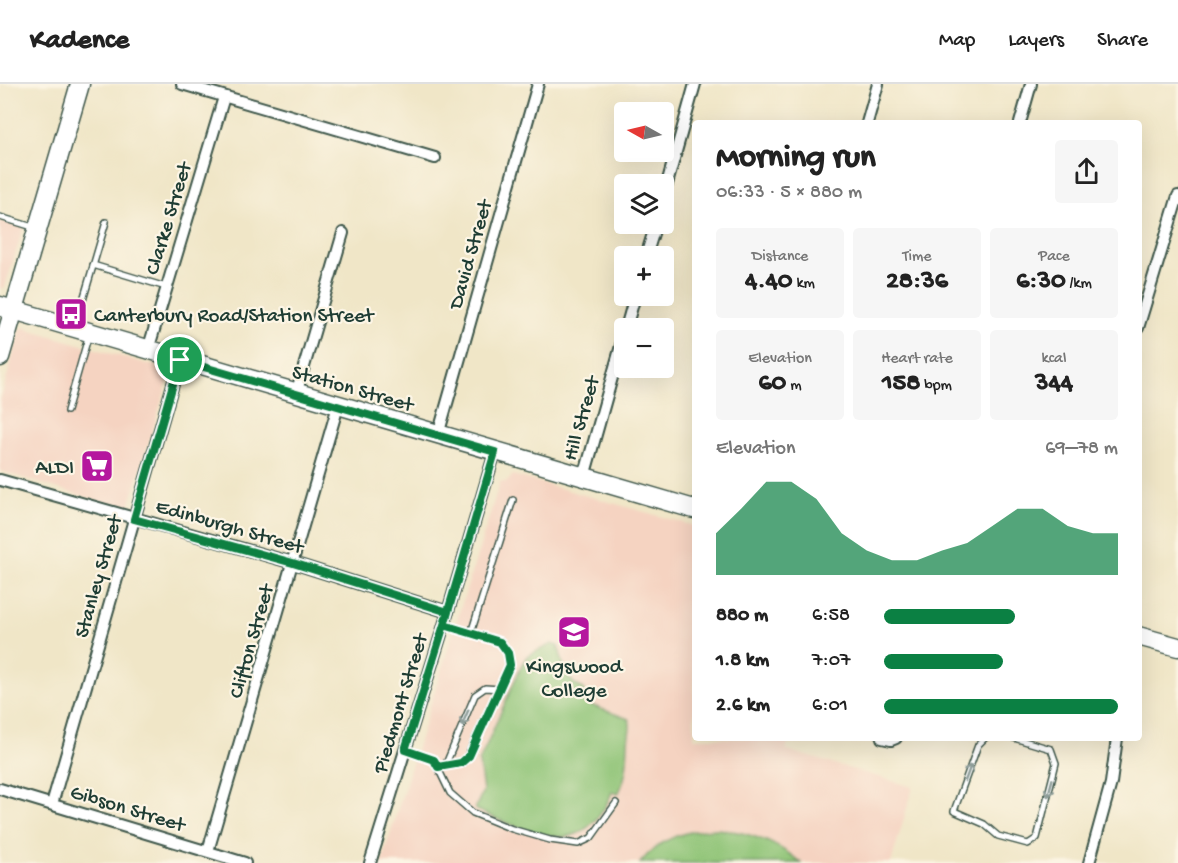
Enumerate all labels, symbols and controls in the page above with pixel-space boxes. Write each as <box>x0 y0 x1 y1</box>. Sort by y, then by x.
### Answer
text: Kadence <box>30 25 129 58</box>
text: Map <box>939 29 975 54</box>
text: Layers <box>1008 29 1064 54</box>
text: Share <box>1097 29 1148 54</box>
north arrow <box>614 102 674 162</box>
map controls <box>614 102 674 378</box>
text: Morning run <box>716 140 876 178</box>
button: share <box>1055 140 1118 203</box>
street label: Clarke Street <box>141 157 200 278</box>
button: layers <box>614 174 674 234</box>
text: 06:33 · 5 × 880 m <box>716 182 862 205</box>
street label: David Street <box>444 195 501 314</box>
button: + <box>614 246 674 306</box>
text: Distance <box>752 248 808 267</box>
text: Time <box>902 248 932 267</box>
text: Pace <box>1038 248 1070 267</box>
text: 4.40 <box>745 267 793 298</box>
text: 28:36 <box>886 267 948 298</box>
text: 6:30 <box>1016 267 1066 298</box>
text: km <box>793 275 815 294</box>
text: /km <box>1066 275 1092 294</box>
bus stop icon: Canterbury Road/Station Street <box>53 296 89 332</box>
place label: Canterbury Road/Station Street <box>94 305 376 330</box>
button: − <box>614 318 674 378</box>
pin <box>154 334 205 385</box>
icon: arrive <box>163 343 196 376</box>
text: Elevation <box>748 350 812 369</box>
text: Heart rate <box>881 350 953 369</box>
text: kcal <box>1042 350 1066 369</box>
street label: Station Street <box>289 361 418 420</box>
text: 60 <box>758 369 786 400</box>
text: 158 <box>882 369 920 400</box>
text: 344 <box>1035 369 1073 400</box>
street label: Hill Street <box>559 371 608 464</box>
text: m <box>786 377 802 396</box>
text: bpm <box>920 377 952 396</box>
text: Elevation <box>716 438 796 461</box>
text: 69–78 m <box>1045 438 1118 461</box>
supermarket icon: ALDI <box>79 448 115 484</box>
place label: ALDI <box>35 457 74 482</box>
street label: Edinburgh Street <box>152 495 308 562</box>
street label: Stanley Street <box>71 510 131 641</box>
street label: Clifton Street <box>225 580 282 702</box>
text: 880 m <box>716 605 768 628</box>
text: 6:58 <box>812 605 850 628</box>
school or university icon: Kingswood College <box>556 614 592 650</box>
street label: Piedmont Street <box>369 629 436 778</box>
text: 1.8 km <box>716 650 769 673</box>
text: 7:07 <box>812 650 850 673</box>
place label: Kingswood College <box>526 656 624 705</box>
text: 2.6 km <box>716 695 770 718</box>
text: 6:01 <box>812 695 848 718</box>
one-way arrow <box>459 708 470 726</box>
one-way arrow <box>963 765 974 783</box>
one-way arrow <box>1043 778 1055 797</box>
street label: Gibson Street <box>67 781 190 840</box>

